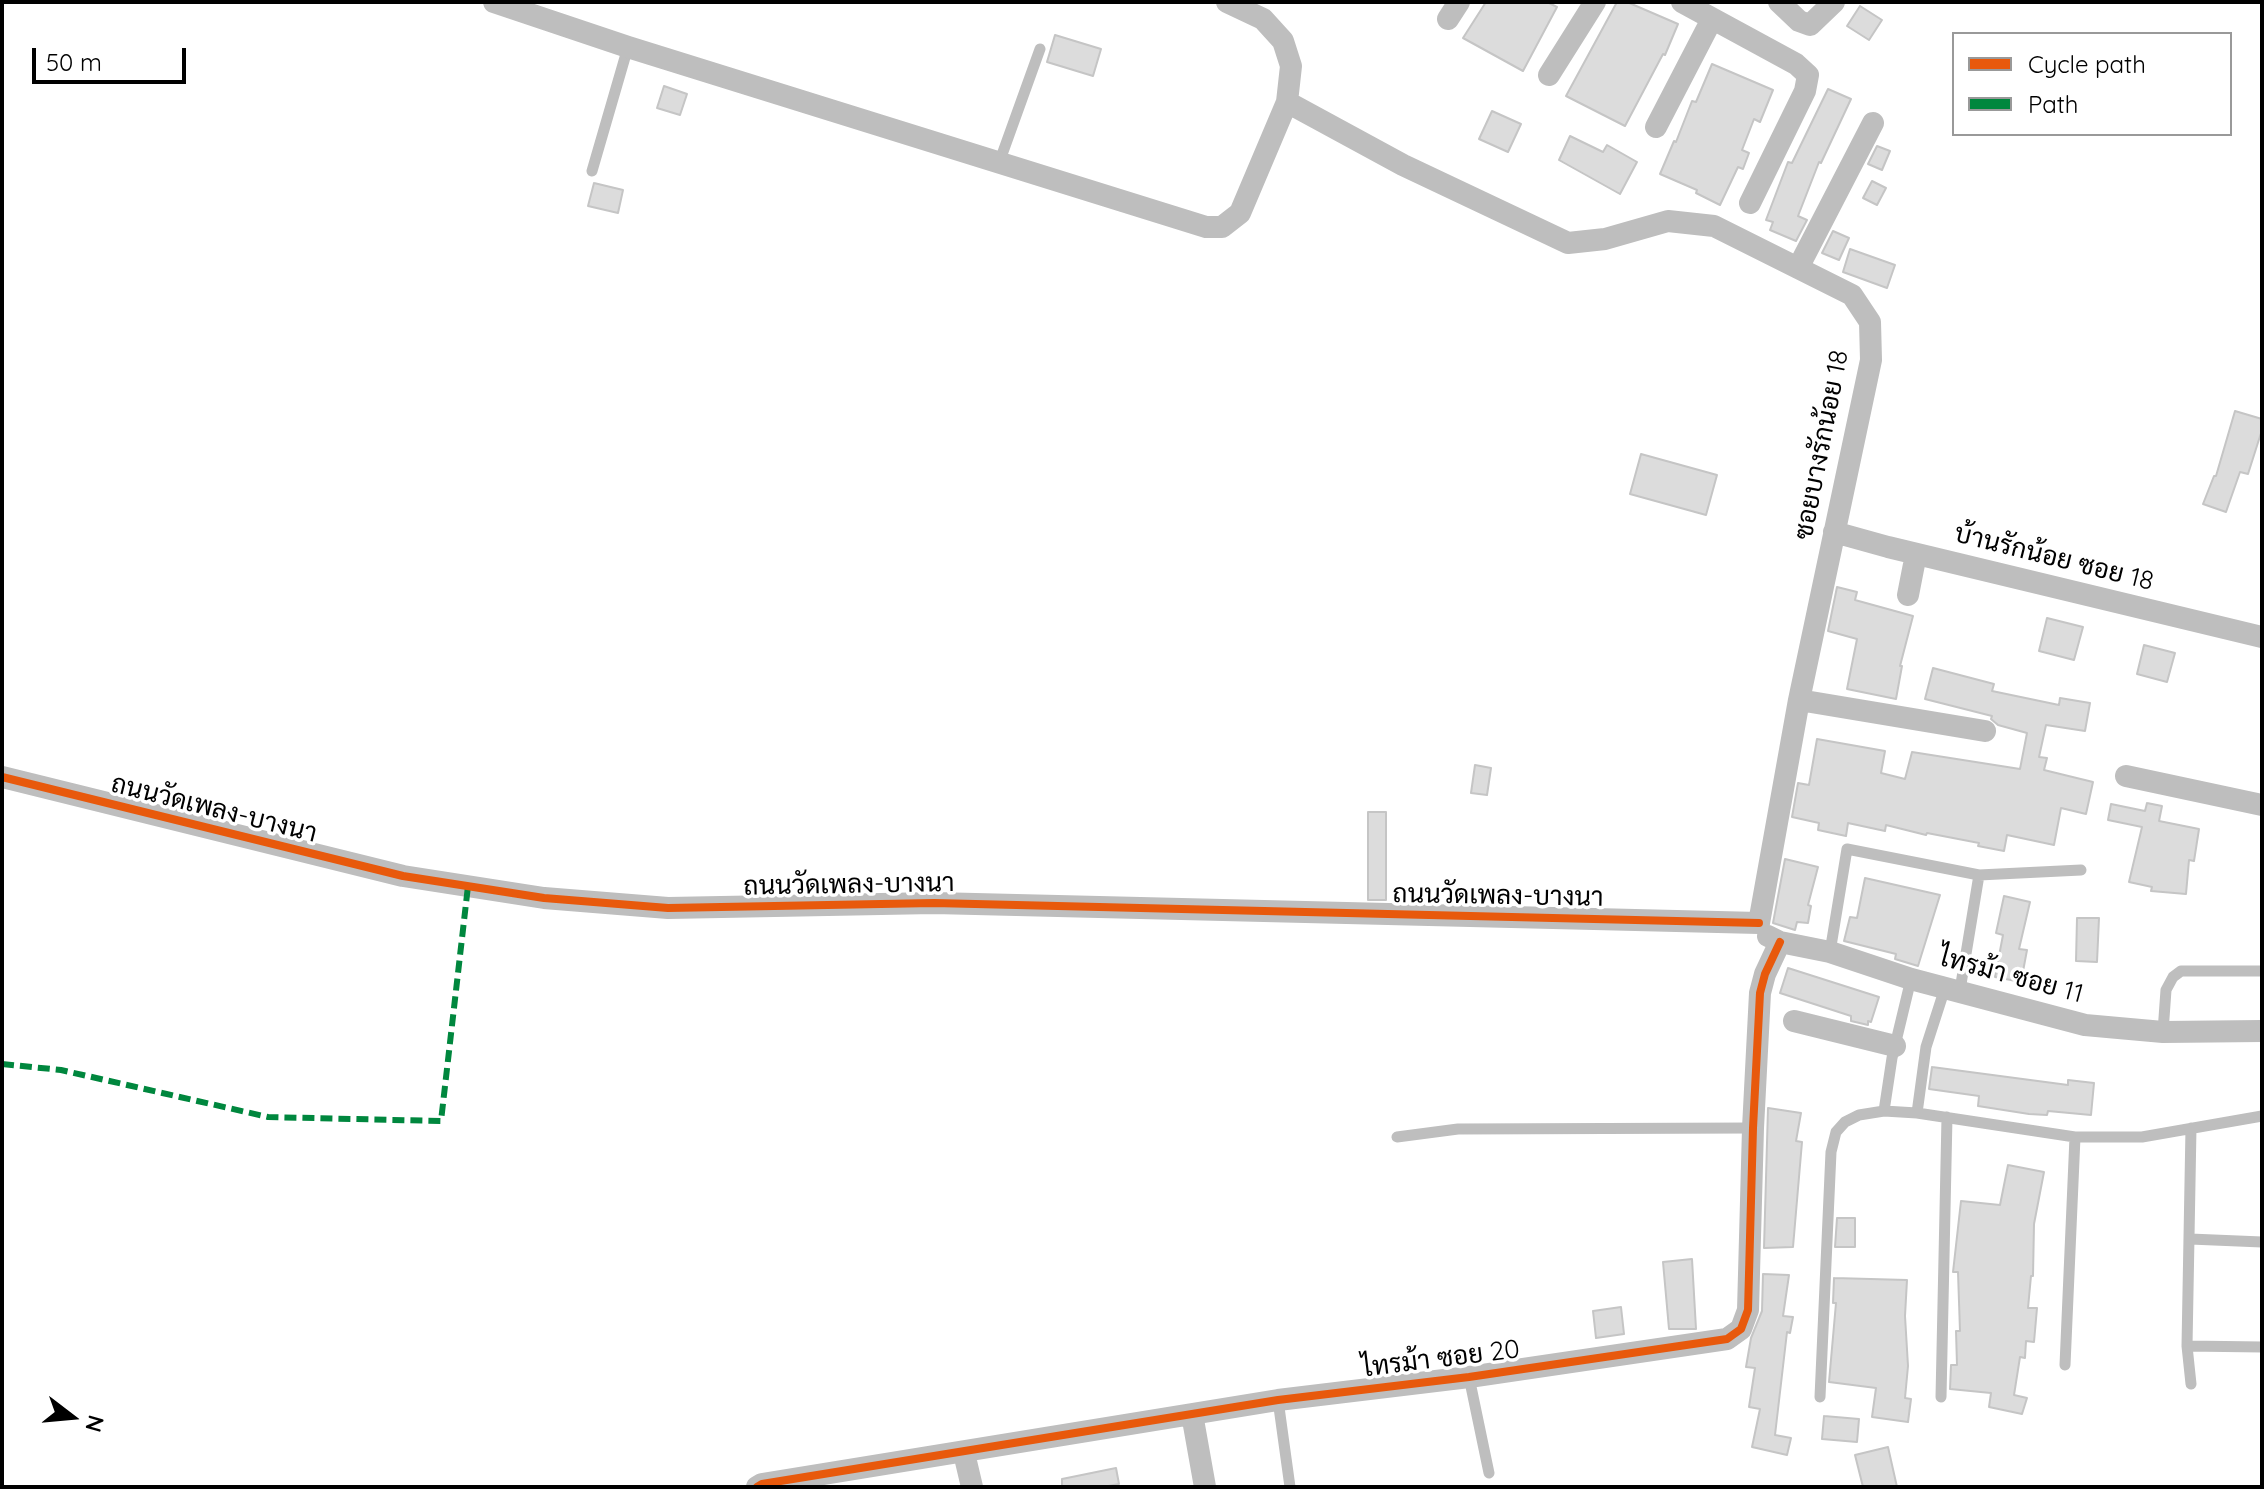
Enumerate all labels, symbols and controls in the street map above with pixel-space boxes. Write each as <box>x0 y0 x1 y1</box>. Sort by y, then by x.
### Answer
scale bar <box>36 32 190 82</box>
legend <box>1952 32 2232 136</box>
text: 50 m <box>46 47 102 77</box>
text: Cycle path <box>2028 49 2146 79</box>
text: Path <box>2028 89 2079 119</box>
street label: ซอยบางรักน้อย 18 <box>1788 348 1856 542</box>
street label: บ้านรักน้อย ซอย 18 <box>1951 518 2157 598</box>
street label: ถนนวัดเพลง-บางนา <box>108 768 320 850</box>
street label: ถนนวัดเพลง-บางนา <box>743 868 955 902</box>
street label: ถนนวัดเพลง-บางนา <box>1392 879 1604 913</box>
street label: ไทรม้า ซอย 11 <box>1936 942 2086 1010</box>
street label: ไทรม้า ซอย 20 <box>1360 1334 1522 1384</box>
north arrow <box>32 1377 112 1457</box>
text: N <box>79 1412 111 1435</box>

